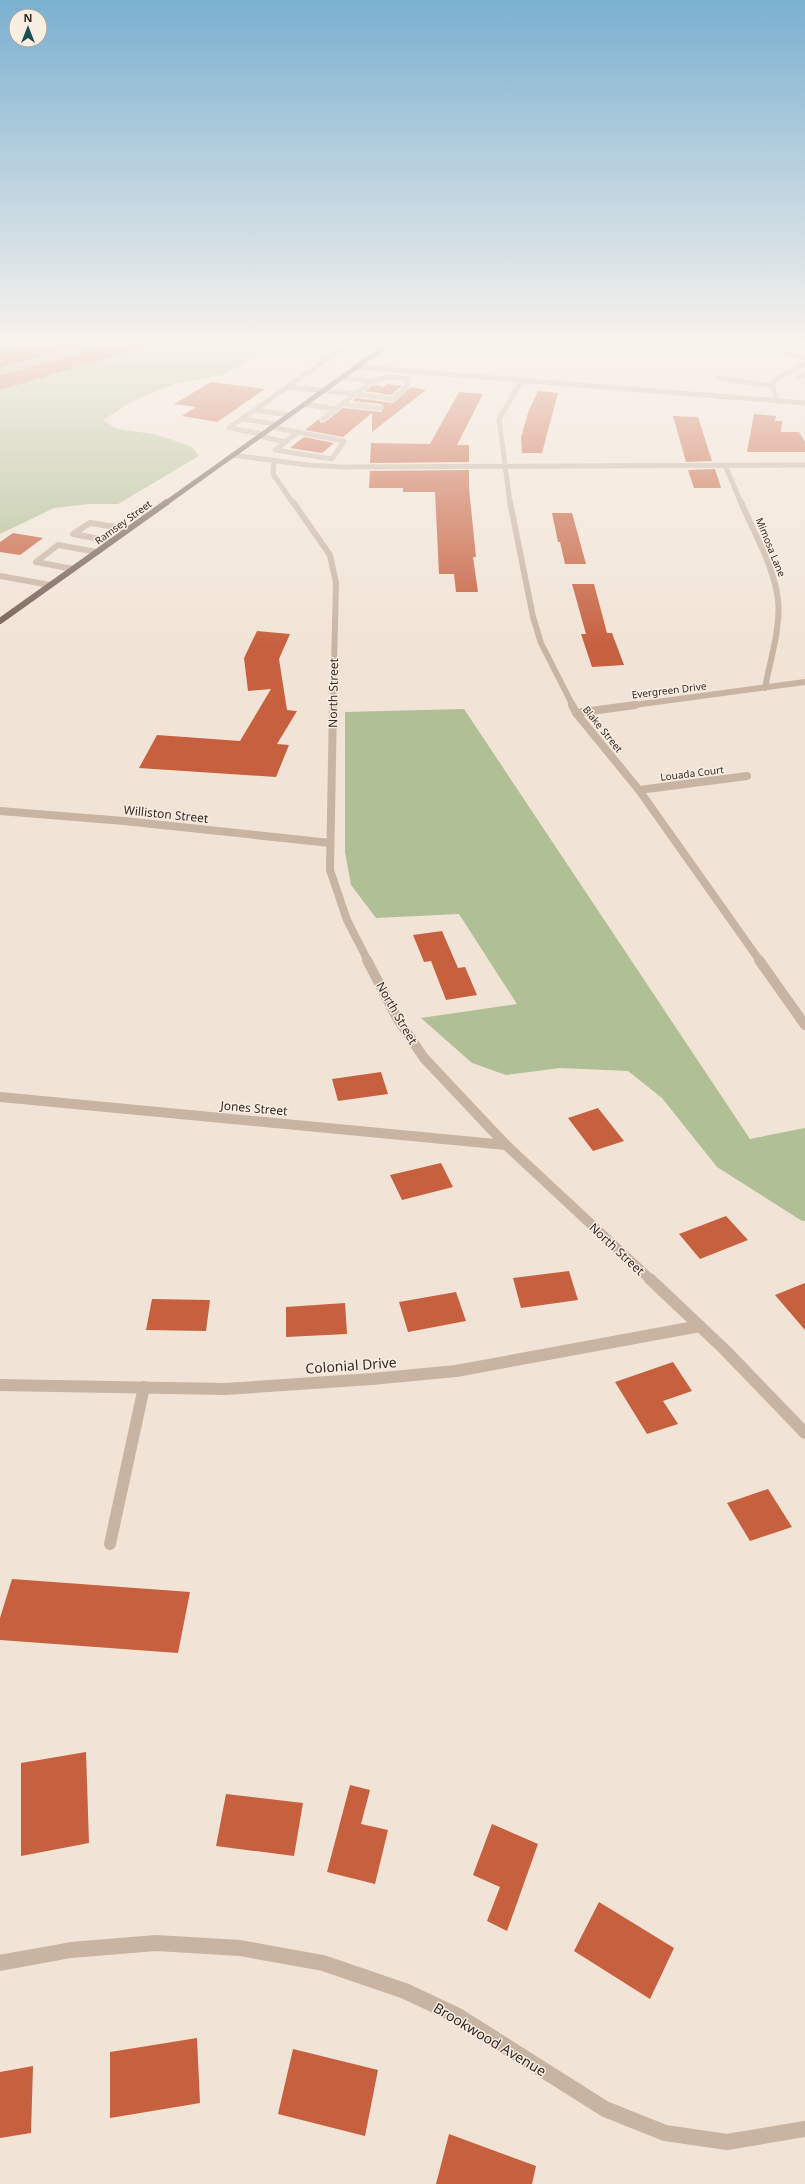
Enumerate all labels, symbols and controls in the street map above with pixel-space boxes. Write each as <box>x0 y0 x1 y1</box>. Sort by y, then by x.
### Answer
north arrow <box>8 8 48 48</box>
text: N <box>24 10 32 25</box>
street label: Ramsey Street <box>92 496 155 547</box>
street label: Mimosa Lane <box>753 515 789 579</box>
street label: North Street <box>324 657 342 728</box>
street label: Evergreen Drive <box>631 678 708 702</box>
street label: Blake Street <box>580 703 626 756</box>
street label: Louada Court <box>660 762 725 784</box>
street label: Williston Street <box>123 801 210 827</box>
street label: North Street <box>372 979 422 1048</box>
street label: Jones Street <box>219 1097 289 1119</box>
street label: North Street <box>586 1219 649 1279</box>
street label: Colonial Drive <box>305 1352 397 1378</box>
street label: Brookwood Avenue <box>430 1998 550 2080</box>

